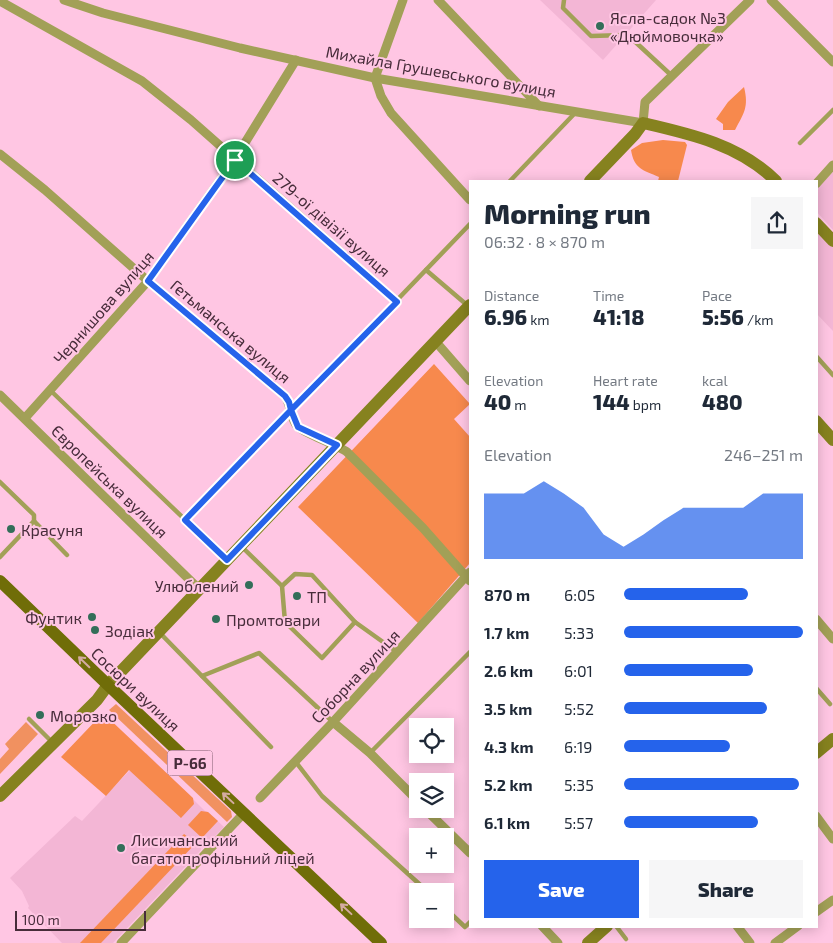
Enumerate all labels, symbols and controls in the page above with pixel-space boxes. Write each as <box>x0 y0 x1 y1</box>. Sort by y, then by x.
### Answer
place label: Ясла-садок №3 «Дюймовочка» <box>610 8 726 45</box>
marker: Ясла-садок №3 «Дюймовочка» <box>594 20 606 32</box>
street label: Михайла Грушевського вулиця <box>324 41 558 102</box>
pin <box>214 139 256 181</box>
icon: arrive <box>221 146 249 174</box>
street label: 279-ої дівізії вулиця <box>269 168 395 281</box>
text: Morning run <box>484 196 651 230</box>
button: share <box>751 197 803 249</box>
text: 06:32 · 8 × 870 m <box>484 232 605 251</box>
street label: Чернишова вулиця <box>49 247 158 368</box>
street label: Гетьманська вулиця <box>167 275 295 387</box>
text: Distance <box>484 287 539 304</box>
text: Time <box>593 287 624 304</box>
text: Pace <box>702 287 732 304</box>
text: 6.96 <box>484 304 527 329</box>
text: 41:18 <box>593 304 644 329</box>
text: 5:56 <box>702 304 744 329</box>
text: km <box>527 311 550 328</box>
text: /km <box>744 311 774 328</box>
text: Elevation <box>484 372 543 389</box>
text: Heart rate <box>593 372 658 389</box>
text: kcal <box>702 372 728 389</box>
text: 40 <box>484 389 511 414</box>
text: 144 <box>593 389 630 414</box>
text: 480 <box>702 389 742 414</box>
text: m <box>511 396 527 413</box>
text: bpm <box>630 396 661 413</box>
street label: Європейська вулиця <box>47 421 172 542</box>
text: Elevation <box>484 445 552 464</box>
text: 246–251 m <box>724 445 803 464</box>
place label: Красуня <box>21 520 83 540</box>
marker: Красуня <box>5 523 17 535</box>
place label: Улюблений <box>155 576 239 595</box>
marker: Улюблений <box>243 579 255 591</box>
text: 870 m <box>484 585 530 604</box>
text: 6:05 <box>564 585 595 604</box>
place label: ТП <box>307 587 327 606</box>
marker: ТП <box>291 590 303 602</box>
place label: Фунтик <box>25 608 82 628</box>
place label: Промтовари <box>226 610 320 629</box>
marker: Фунтик <box>86 611 98 623</box>
marker: Промтовари <box>210 613 222 625</box>
place label: Зодіак <box>105 621 154 640</box>
text: 1.7 km <box>484 623 529 642</box>
text: 5:33 <box>564 623 594 642</box>
marker: Зодіак <box>89 624 101 636</box>
street label: Соборна вулиця <box>307 625 404 727</box>
street label: Сосюри вулиця <box>87 643 184 736</box>
one-way arrow <box>78 656 90 668</box>
text: 2.6 km <box>484 661 533 680</box>
text: 6:01 <box>564 661 593 680</box>
text: 3.5 km <box>484 699 532 718</box>
text: 5:52 <box>564 699 594 718</box>
place label: Морозко <box>50 706 117 725</box>
marker: Морозко <box>34 709 46 721</box>
map controls <box>409 718 454 928</box>
button: locate <box>409 718 454 763</box>
text: 4.3 km <box>484 737 534 756</box>
text: 6:19 <box>564 737 592 756</box>
road number: Р-66 <box>168 750 212 776</box>
button: layers <box>409 773 454 818</box>
text: 5.2 km <box>484 775 533 794</box>
text: 5:35 <box>564 775 594 794</box>
one-way arrow <box>221 792 234 804</box>
text: 6.1 km <box>484 813 530 832</box>
text: 5:57 <box>564 813 593 832</box>
button: + <box>409 828 454 873</box>
place label: Лисичанський багатопрофільний ліцей <box>131 830 315 867</box>
marker: Лисичанський багатопрофільний ліцей <box>115 842 127 854</box>
button: Save <box>484 860 639 918</box>
button: Share <box>649 860 803 918</box>
button: − <box>409 883 454 928</box>
one-way arrow <box>340 903 352 915</box>
scale bar <box>15 908 146 931</box>
text: 100 m <box>22 911 60 928</box>

